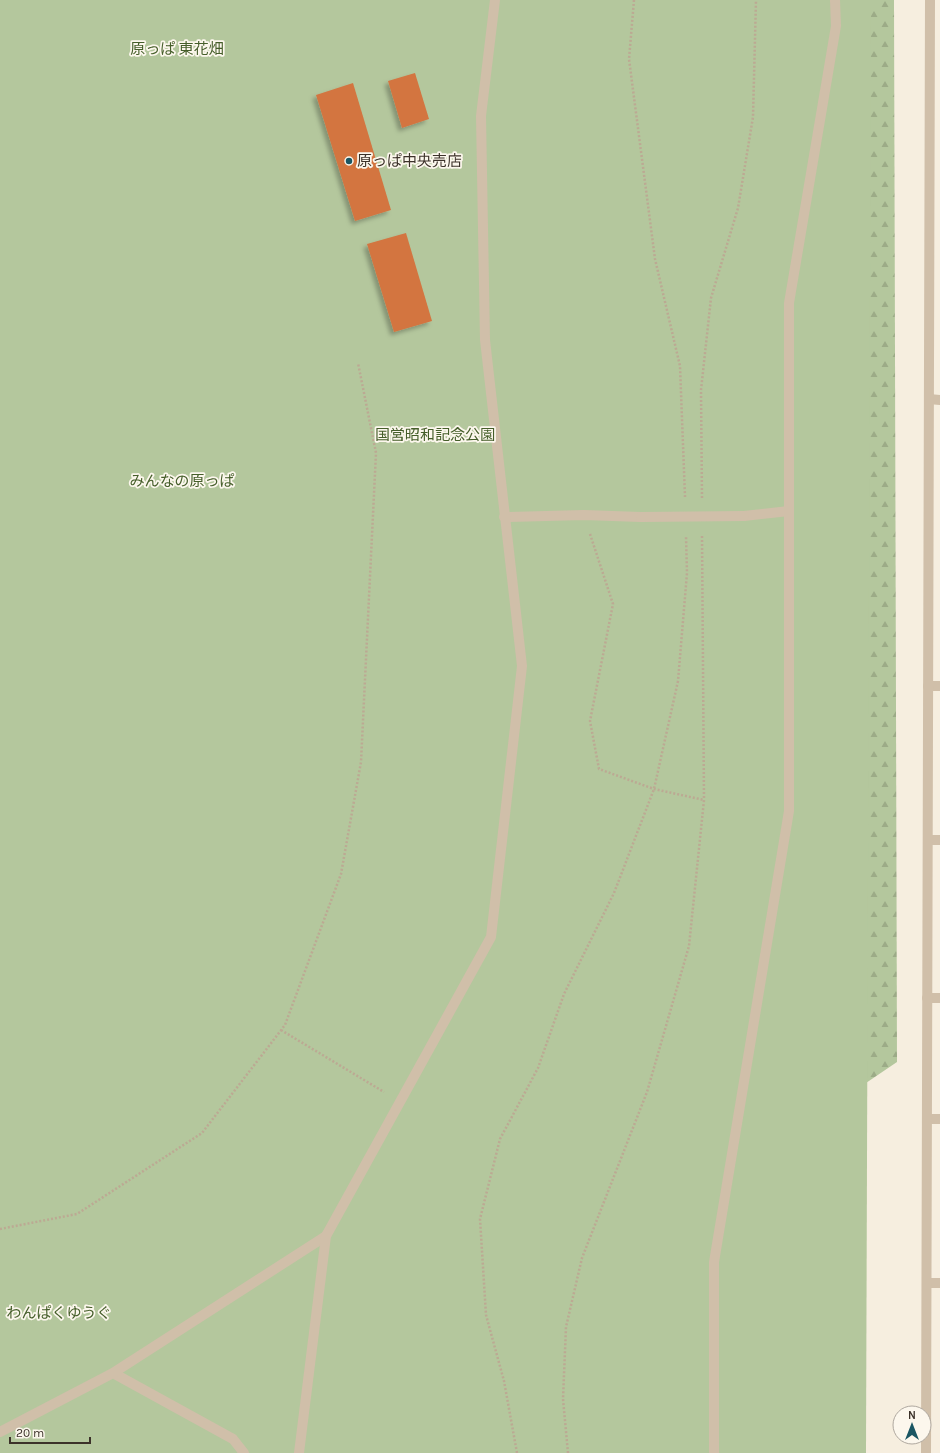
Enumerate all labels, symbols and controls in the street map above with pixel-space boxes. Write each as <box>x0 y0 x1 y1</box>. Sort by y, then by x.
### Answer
park label: 原っぱ 東花畑 <box>130 40 224 58</box>
place label: 原っぱ中央売店 <box>357 152 462 170</box>
marker: 原っぱ中央売店 <box>344 156 354 166</box>
park label: 国営昭和記念公園 <box>375 426 495 444</box>
park label: みんなの原っぱ <box>129 472 235 490</box>
park label: わんぱくゆうぐ <box>6 1304 112 1322</box>
north arrow <box>892 1405 932 1445</box>
text: N <box>908 1409 916 1422</box>
scale bar <box>10 1419 90 1445</box>
text: 20 m <box>16 1426 44 1440</box>

